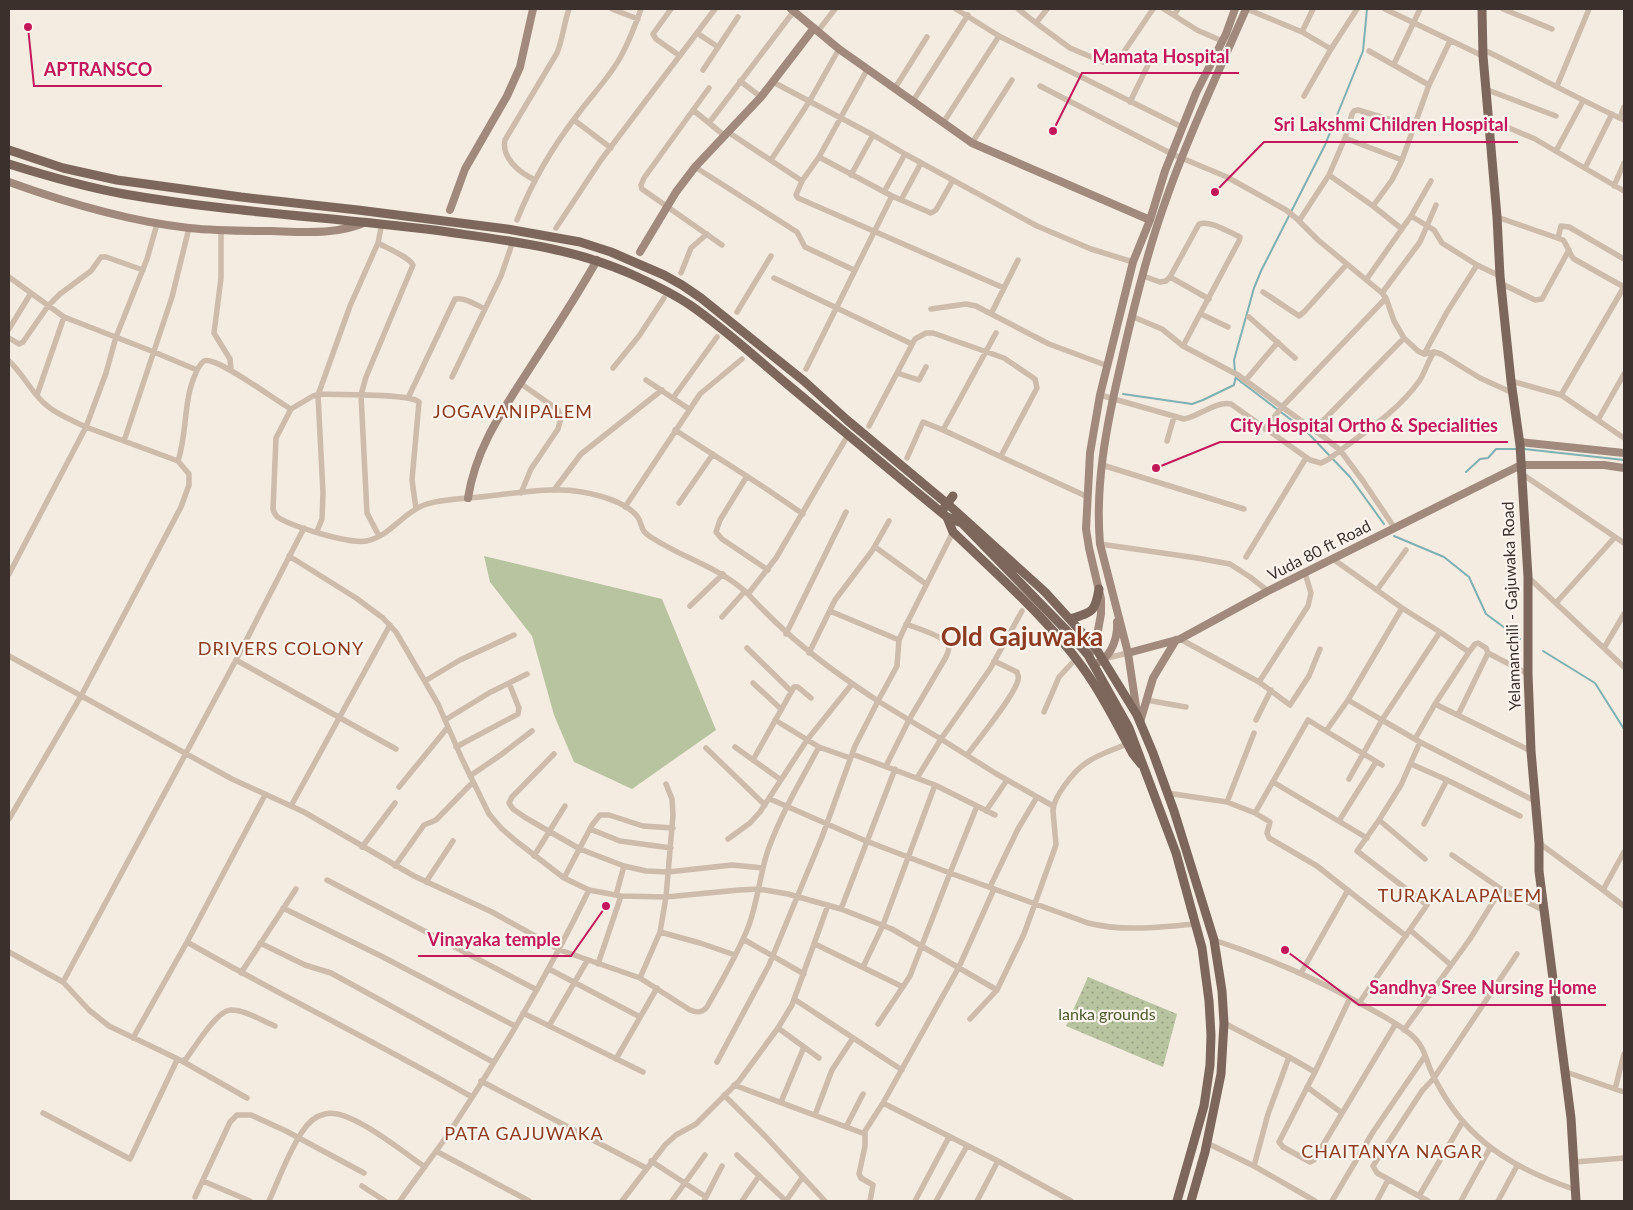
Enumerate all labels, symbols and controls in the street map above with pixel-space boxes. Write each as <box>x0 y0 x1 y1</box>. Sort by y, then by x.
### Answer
callout: Mamata Hospital <box>1082 40 1239 73</box>
text: Mamata Hospital <box>1092 45 1230 67</box>
callout: APTRANSCO <box>34 53 162 86</box>
text: APTRANSCO <box>43 58 152 80</box>
callout: Sri Lakshmi Children Hospital <box>1264 109 1518 142</box>
text: Sri Lakshmi Children Hospital <box>1274 113 1508 135</box>
district label: JOGAVANIPALEM <box>433 400 593 422</box>
callout: City Hospital Ortho & Specialities <box>1220 409 1508 442</box>
text: City Hospital Ortho & Specialities <box>1230 414 1498 436</box>
street label: Yelamanchili - Gajuwaka Road <box>1497 501 1524 711</box>
street label: Vuda 80 ft Road <box>1264 515 1373 584</box>
district label: Old Gajuwaka <box>941 620 1103 652</box>
district label: DRIVERS COLONY <box>198 637 364 659</box>
district label: TURAKALAPALEM <box>1378 884 1542 906</box>
callout: Vinayaka temple <box>418 923 571 956</box>
text: Vinayaka temple <box>426 928 561 950</box>
callout: Sandhya Sree Nursing Home <box>1359 972 1606 1005</box>
text: Sandhya Sree Nursing Home <box>1369 976 1597 998</box>
park label: lanka grounds <box>1058 1004 1156 1023</box>
district label: PATA GAJUWAKA <box>444 1122 604 1144</box>
district label: CHAITANYA NAGAR <box>1301 1140 1483 1162</box>

